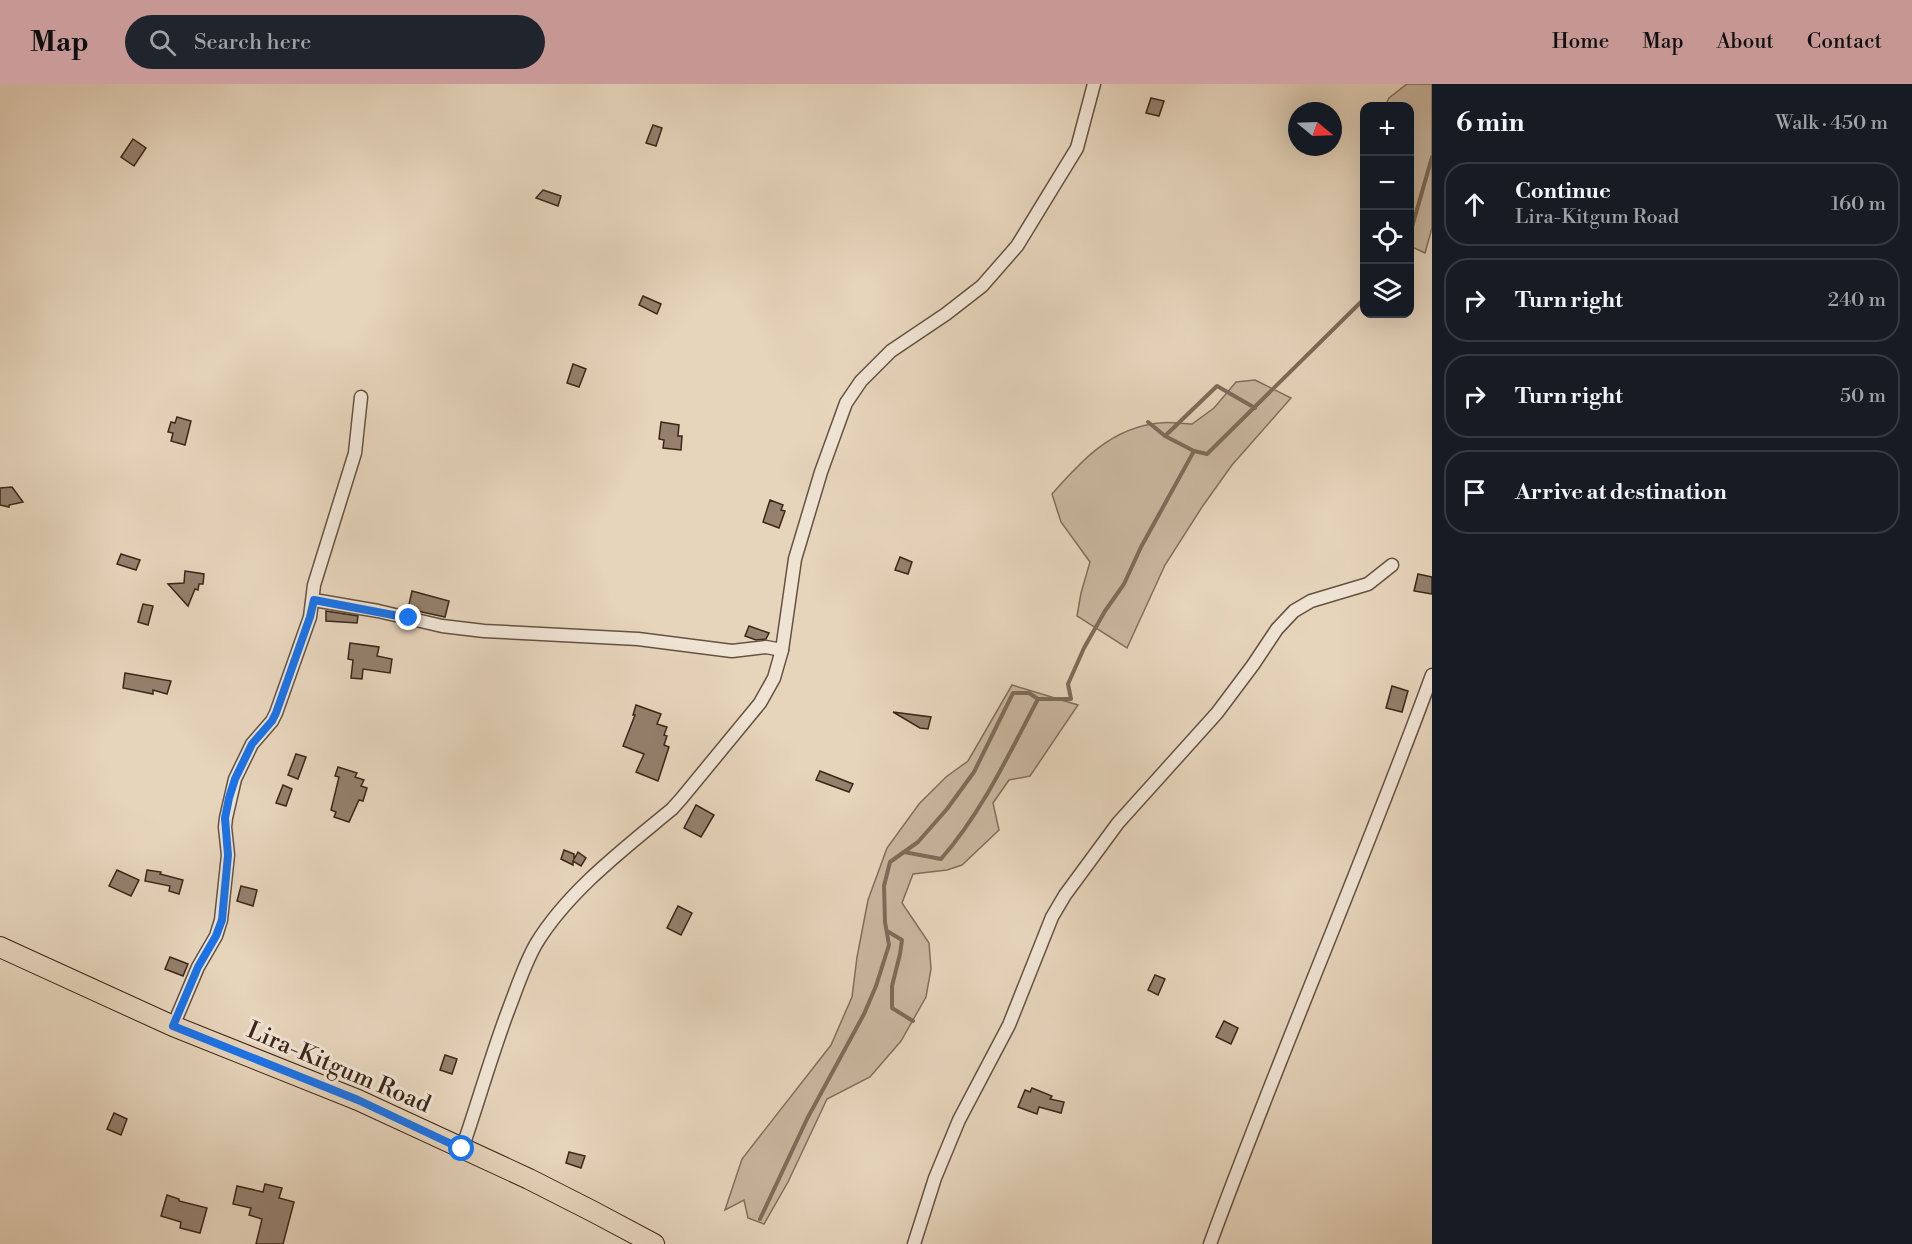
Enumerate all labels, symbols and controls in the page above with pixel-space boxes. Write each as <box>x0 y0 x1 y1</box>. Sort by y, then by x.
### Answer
search box <box>125 15 545 69</box>
text: Map <box>30 25 89 60</box>
icon: search <box>146 26 179 59</box>
text: Search here <box>194 29 311 56</box>
text: Home <box>1552 29 1609 55</box>
text: Map <box>1642 29 1684 55</box>
text: About <box>1717 29 1774 55</box>
text: Contact <box>1807 29 1882 55</box>
north arrow <box>1288 102 1342 156</box>
map controls <box>1360 102 1414 318</box>
button: + <box>1360 102 1414 156</box>
text: 6 min <box>1456 107 1524 139</box>
text: Walk · 450 m <box>1775 111 1888 136</box>
button: − <box>1360 156 1414 210</box>
text: Continue <box>1515 178 1611 205</box>
icon: ahead <box>1458 188 1491 221</box>
text: 160 m <box>1831 192 1886 217</box>
text: Lira-Kitgum Road <box>1515 205 1679 230</box>
button: locate <box>1360 210 1414 264</box>
button: layers <box>1360 264 1414 318</box>
icon: right <box>1458 284 1491 317</box>
text: Turn right <box>1515 287 1623 314</box>
text: 240 m <box>1828 288 1886 313</box>
icon: right <box>1458 380 1491 413</box>
text: Turn right <box>1515 383 1623 410</box>
text: 50 m <box>1840 384 1886 409</box>
icon: arrive <box>1458 476 1491 509</box>
text: Arrive at destination <box>1515 479 1727 506</box>
route end <box>395 604 421 630</box>
street label: Lira-Kitgum Road <box>242 1016 436 1120</box>
route start <box>448 1135 474 1161</box>

